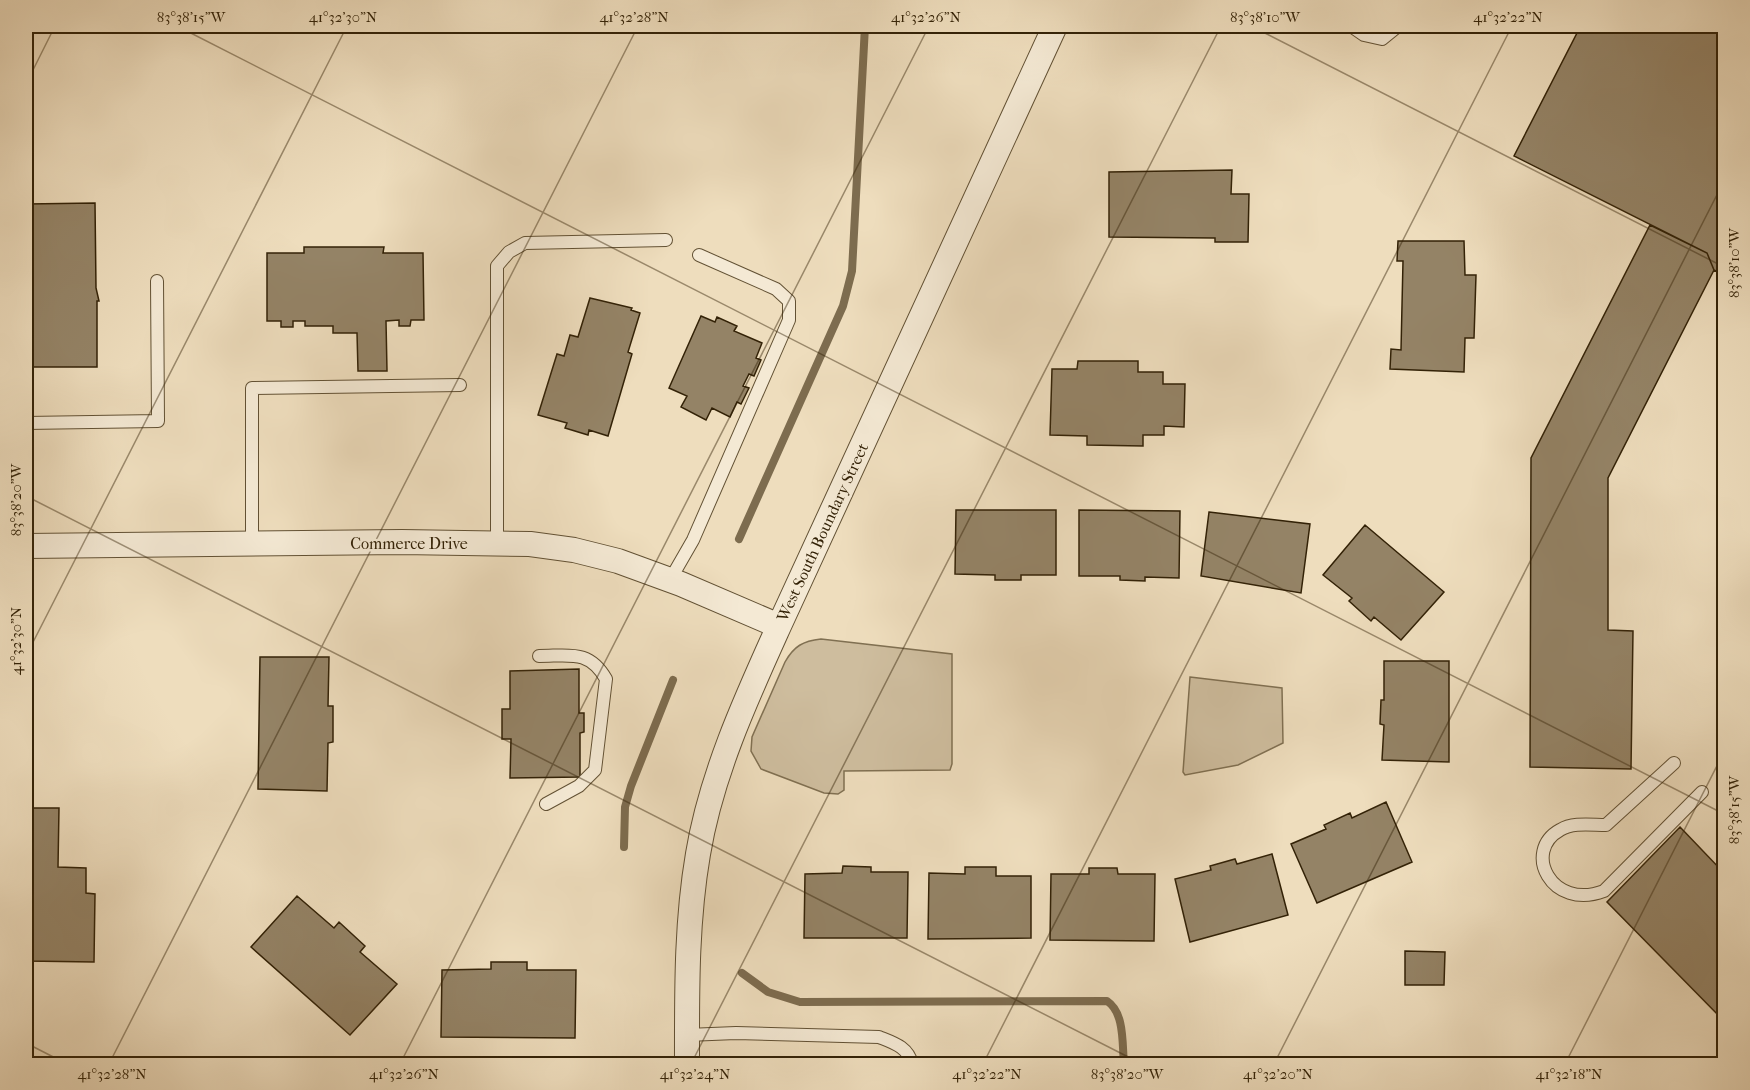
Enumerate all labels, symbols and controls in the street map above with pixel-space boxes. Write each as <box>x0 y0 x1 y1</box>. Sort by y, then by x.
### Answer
text: 83°38'15"W <box>157 8 226 26</box>
text: 41°32'30"N <box>309 8 378 26</box>
text: 41°32'28"N <box>599 8 669 26</box>
text: 41°32'26"N <box>891 8 962 26</box>
text: 83°38'10"W <box>1230 8 1301 26</box>
text: 41°32'22"N <box>1473 8 1543 26</box>
text: 83°38'10"W <box>1725 227 1743 298</box>
street label: West South Boundary Street <box>772 440 872 625</box>
text: 83°38'20"W <box>7 462 25 536</box>
street label: Commerce Drive <box>350 534 468 553</box>
text: 41°32'30"N <box>7 606 25 675</box>
text: 83°38'15"W <box>1725 775 1743 844</box>
text: 41°32'28"N <box>77 1065 147 1083</box>
text: 41°32'26"N <box>369 1065 440 1083</box>
text: 41°32'24"N <box>660 1065 731 1083</box>
text: 41°32'22"N <box>952 1065 1022 1083</box>
text: 83°38'20"W <box>1091 1065 1165 1083</box>
text: 41°32'20"N <box>1243 1065 1314 1083</box>
text: 41°32'18"N <box>1536 1065 1603 1083</box>

